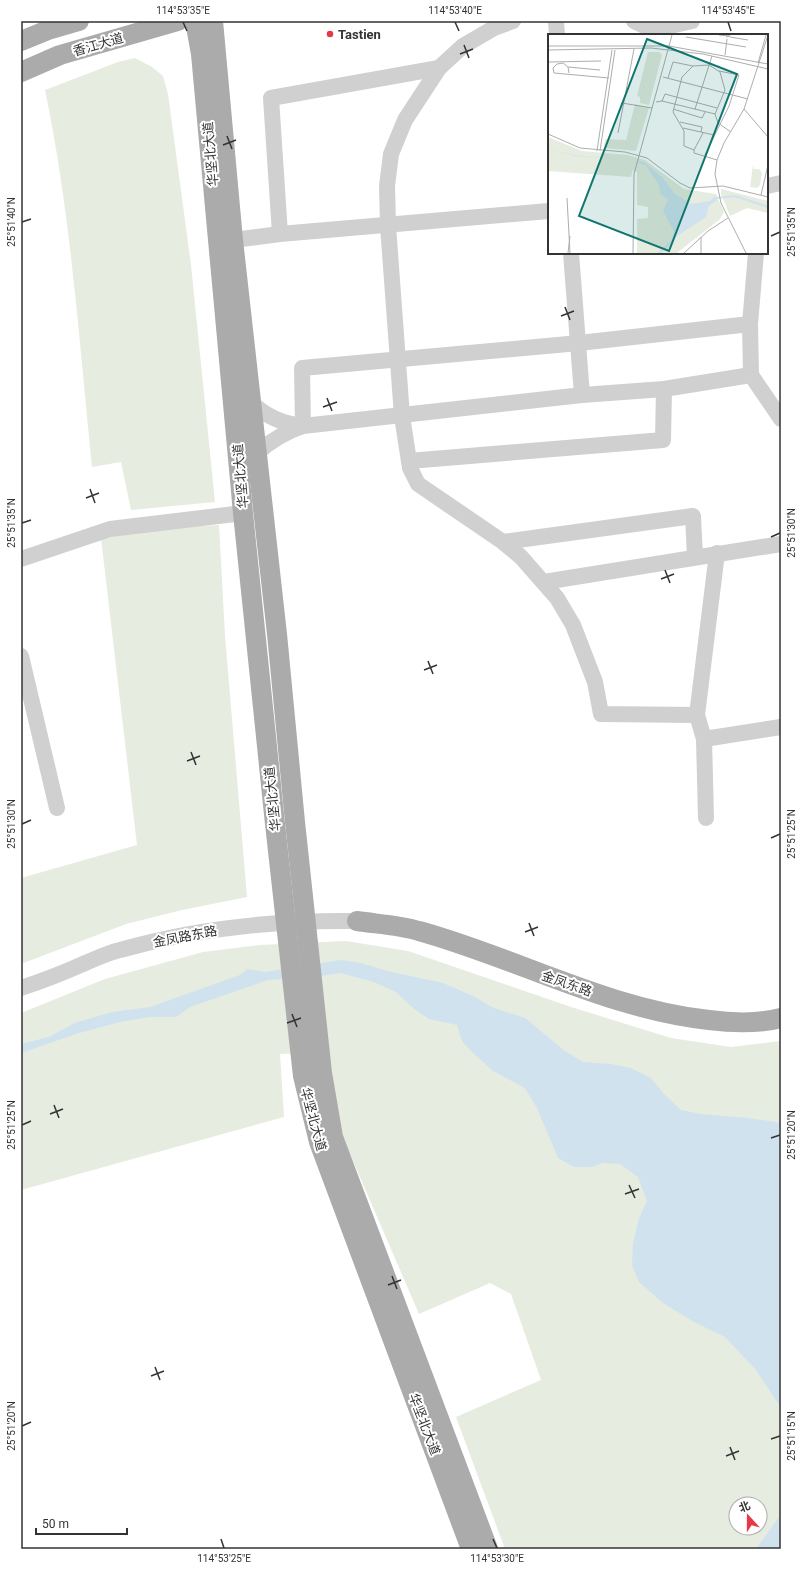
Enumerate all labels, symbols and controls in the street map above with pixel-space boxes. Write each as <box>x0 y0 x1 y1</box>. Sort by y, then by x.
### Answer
text: 114°53'35"E <box>156 5 210 16</box>
text: 114°53'40"E <box>428 5 482 16</box>
text: 114°53'45"E <box>701 5 755 16</box>
place label: Tastien <box>338 27 381 42</box>
marker: Tastien <box>325 29 335 39</box>
street label: 香江大道 <box>71 30 125 59</box>
inset map <box>548 34 768 254</box>
street label: 华坚北大道 <box>200 121 221 187</box>
text: 25°51'40"N <box>6 197 17 247</box>
text: 25°51'35"N <box>786 207 797 257</box>
street label: 华坚北大道 <box>230 443 251 509</box>
text: 25°51'35"N <box>6 498 17 548</box>
text: 25°51'30"N <box>786 508 797 558</box>
street label: 华坚北大道 <box>262 766 283 832</box>
text: 25°51'30"N <box>6 799 17 849</box>
text: 25°51'25"N <box>786 809 797 859</box>
street label: 金凤路东路 <box>152 923 218 950</box>
street label: 金凤东路 <box>540 968 594 999</box>
street label: 华坚北大道 <box>298 1086 329 1152</box>
text: 25°51'25"N <box>6 1100 17 1150</box>
text: 25°51'20"N <box>786 1110 797 1160</box>
street label: 华坚北大道 <box>406 1391 443 1457</box>
text: 25°51'20"N <box>6 1401 17 1451</box>
text: 25°51'15"N <box>786 1411 797 1461</box>
north arrow <box>728 1496 768 1536</box>
text: 北 <box>737 1499 752 1515</box>
scale bar <box>36 1510 127 1536</box>
text: 50 m <box>42 1517 69 1531</box>
text: 114°53'25"E <box>197 1553 251 1564</box>
text: 114°53'30"E <box>470 1553 524 1564</box>

